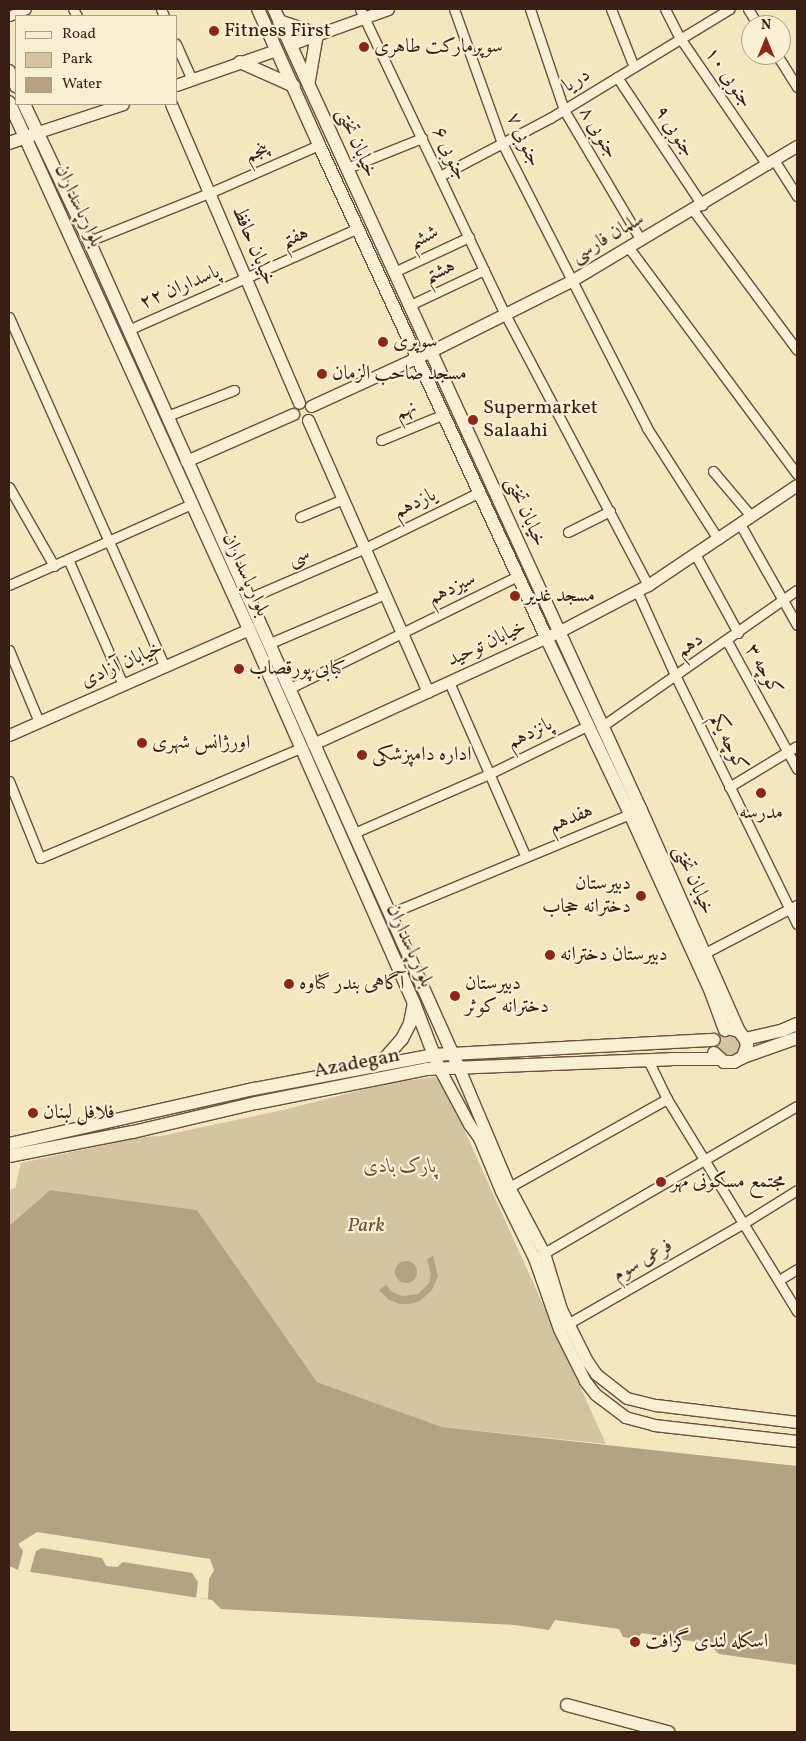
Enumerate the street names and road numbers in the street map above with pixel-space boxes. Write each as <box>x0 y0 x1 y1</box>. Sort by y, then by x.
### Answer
street label: ۱۰ جنوبی <box>699 43 757 113</box>
street label: دریا <box>559 63 595 99</box>
street label: ۸ جنوبی <box>573 102 623 164</box>
street label: ۹ جنوبی <box>648 102 700 162</box>
street label: خیابان تختی <box>330 104 382 182</box>
street label: ۷ جنوبی <box>500 109 546 171</box>
street label: ۶ جنوبی <box>426 123 472 185</box>
street label: پنجم <box>241 137 273 169</box>
street label: بلوار پاسداران <box>48 161 108 251</box>
street label: خیابان حافظ <box>226 203 280 289</box>
street label: سلمان فارسی <box>567 207 649 269</box>
street label: هفتم <box>277 221 313 255</box>
street label: ششم <box>405 221 443 255</box>
street label: هشتم <box>421 254 459 290</box>
street label: پاسداران ۲۲ <box>136 260 224 316</box>
street label: نهم <box>392 396 420 426</box>
street label: خیابان تختی <box>499 473 551 551</box>
street label: یازدهم <box>390 483 440 525</box>
street label: بلوار پاسداران <box>216 530 274 620</box>
street label: سی <box>284 542 314 572</box>
street label: سیزدهم <box>424 567 480 611</box>
street label: خیابان توحید <box>444 615 530 673</box>
street label: دهم <box>671 628 709 664</box>
street label: خیابان آزادی <box>77 636 167 694</box>
street label: کوچه ۳ <box>739 640 787 700</box>
street label: کوچه یکم <box>704 710 752 776</box>
street label: پانزدهم <box>503 713 557 755</box>
street label: هفدهم <box>545 799 597 839</box>
street label: خیابان تختی <box>667 841 719 919</box>
street label: بلوار پاسداران <box>380 901 438 991</box>
street label: Azadegan <box>312 1044 402 1084</box>
street label: فرعی سوم <box>609 1234 677 1288</box>

